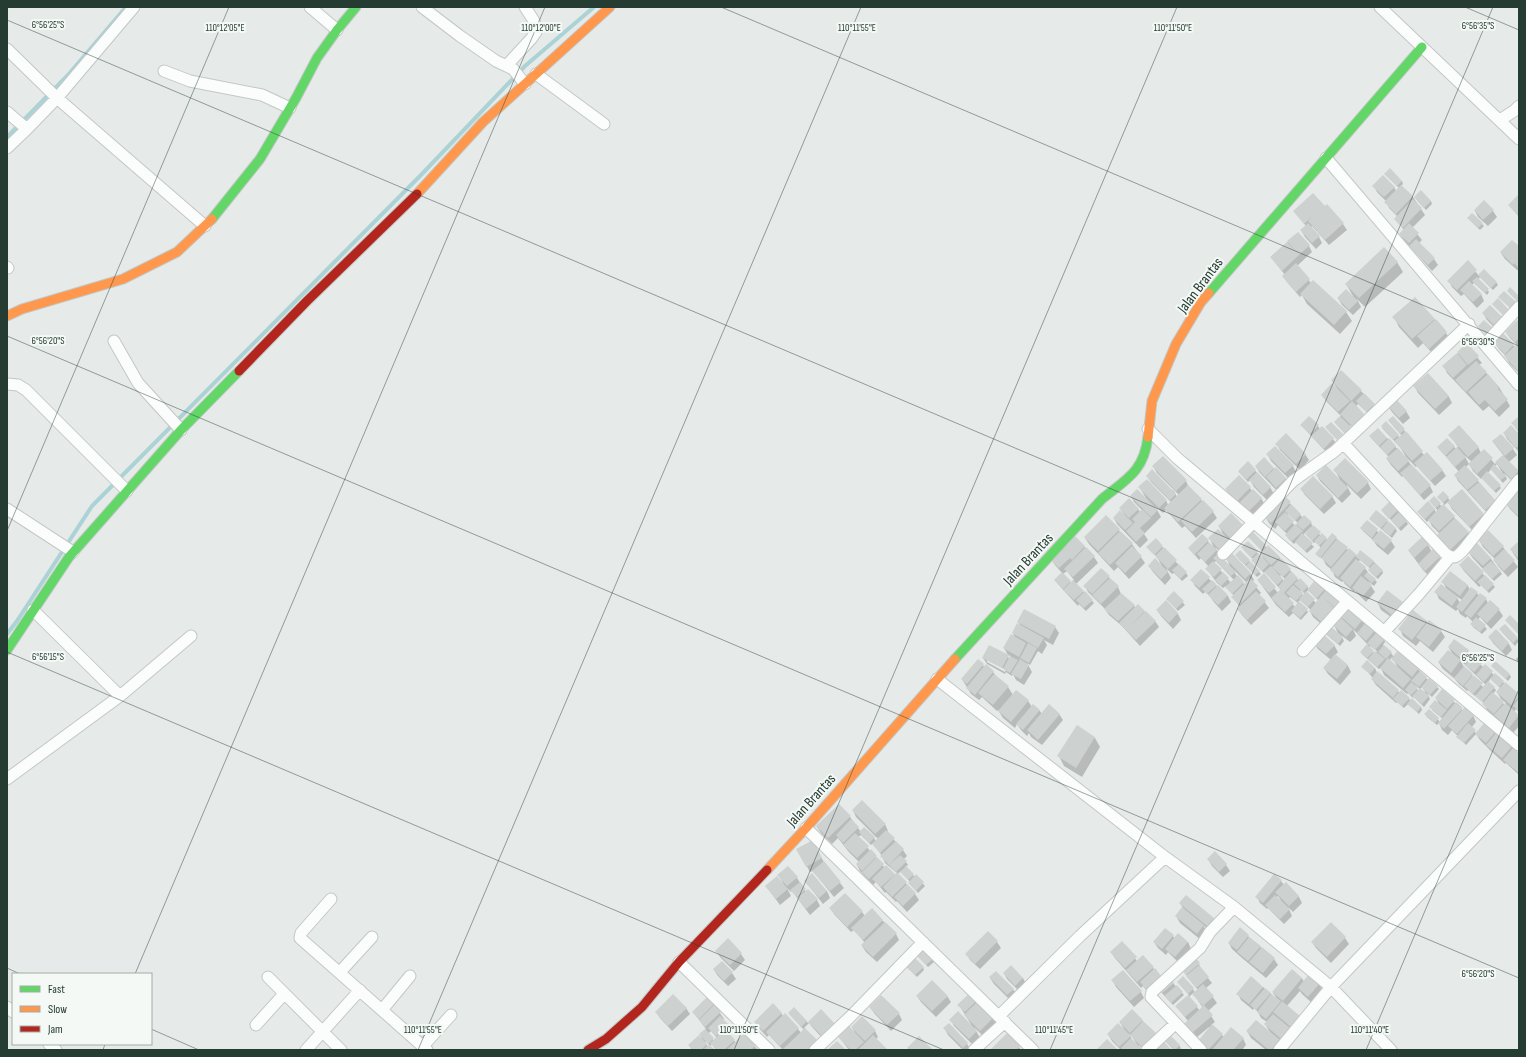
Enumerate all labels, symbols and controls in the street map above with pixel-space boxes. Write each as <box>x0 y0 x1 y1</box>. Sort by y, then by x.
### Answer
text: 6°56'25"S <box>32 19 64 31</box>
text: 6°56'35"S <box>1462 20 1494 32</box>
text: 110°12'05"E <box>205 22 245 34</box>
text: 110°12'00"E <box>521 22 561 34</box>
text: 110°11'55"E <box>838 22 876 34</box>
text: 110°11'50"E <box>1154 22 1192 34</box>
street label: Jalan Brantas <box>1173 254 1228 318</box>
text: 6°56'20"S <box>31 335 65 347</box>
text: 6°56'30"S <box>1461 336 1495 348</box>
street label: Jalan Brantas <box>999 529 1057 590</box>
text: 6°56'15"S <box>32 651 64 663</box>
text: 6°56'25"S <box>1462 652 1494 664</box>
street label: Jalan Brantas <box>782 770 840 832</box>
text: 6°56'20"S <box>1461 968 1495 980</box>
legend <box>12 973 152 1045</box>
text: Fast <box>48 982 65 997</box>
text: Slow <box>48 1002 67 1017</box>
text: Jam <box>47 1022 63 1037</box>
text: 110°11'55"E <box>404 1024 442 1036</box>
text: 110°11'50"E <box>720 1024 758 1036</box>
text: 110°11'45"E <box>1035 1024 1073 1036</box>
text: 110°11'40"E <box>1351 1024 1389 1036</box>

